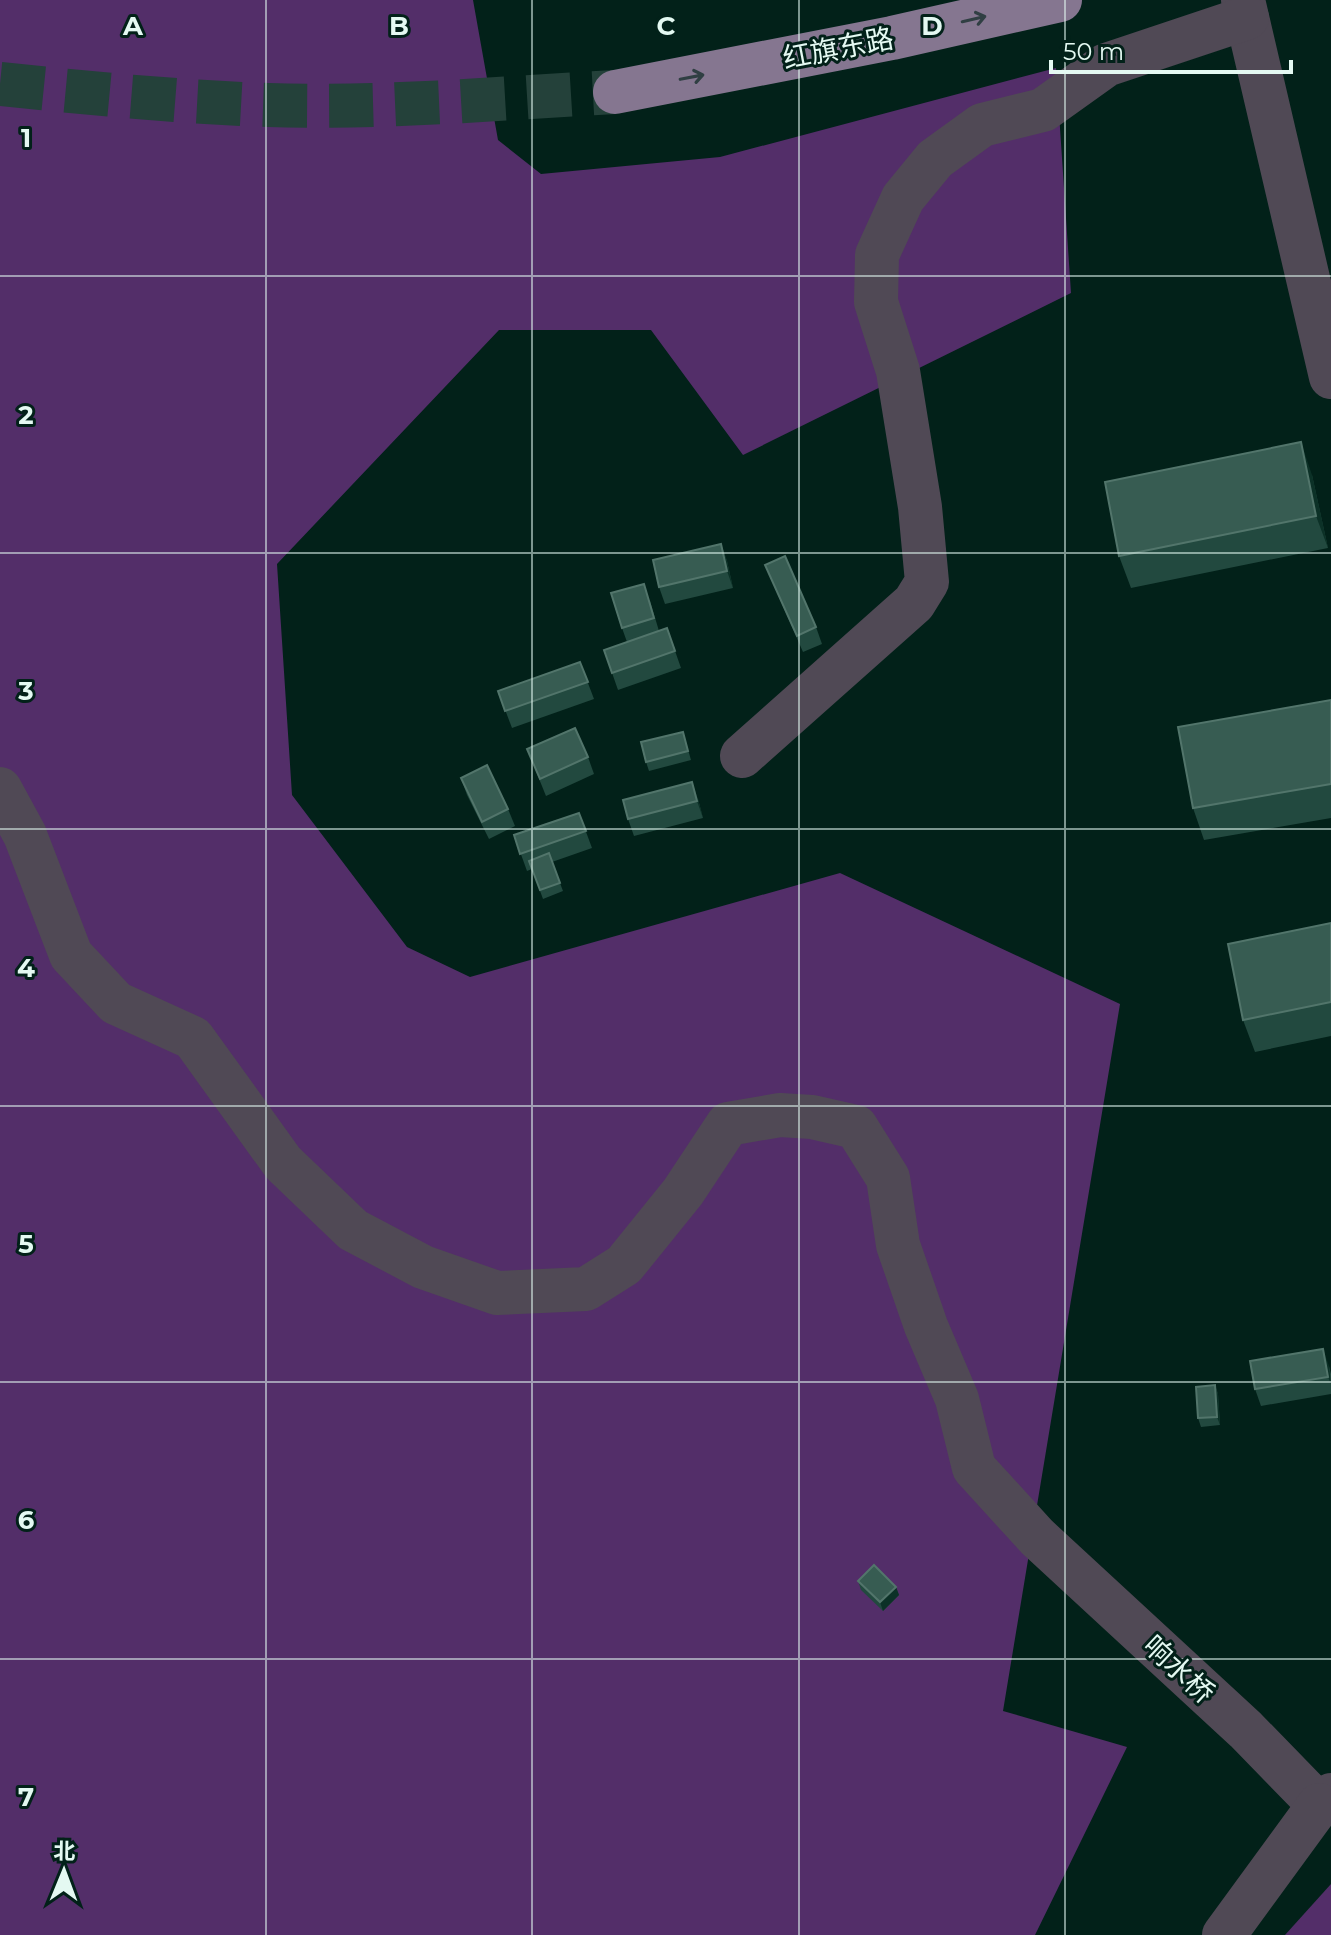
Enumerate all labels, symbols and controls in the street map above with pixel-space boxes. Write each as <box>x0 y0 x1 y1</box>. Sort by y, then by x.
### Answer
text: A <box>122 10 144 42</box>
text: B <box>389 10 409 42</box>
text: C <box>657 10 676 42</box>
text: D <box>921 10 943 42</box>
one-way arrow <box>961 11 986 26</box>
street label: 红旗东路 <box>780 21 896 75</box>
scale bar <box>1051 24 1291 74</box>
text: 50 m <box>1063 37 1124 66</box>
one-way arrow <box>678 68 704 83</box>
text: 1 <box>21 122 31 154</box>
text: 2 <box>18 399 34 431</box>
text: 3 <box>17 675 34 707</box>
text: 4 <box>17 952 35 984</box>
text: 5 <box>18 1228 34 1260</box>
text: 6 <box>18 1504 35 1536</box>
street label: 响水桥 <box>1137 1628 1221 1710</box>
text: 7 <box>18 1781 34 1813</box>
north arrow <box>24 1831 104 1911</box>
text: 北 <box>53 1838 76 1865</box>

